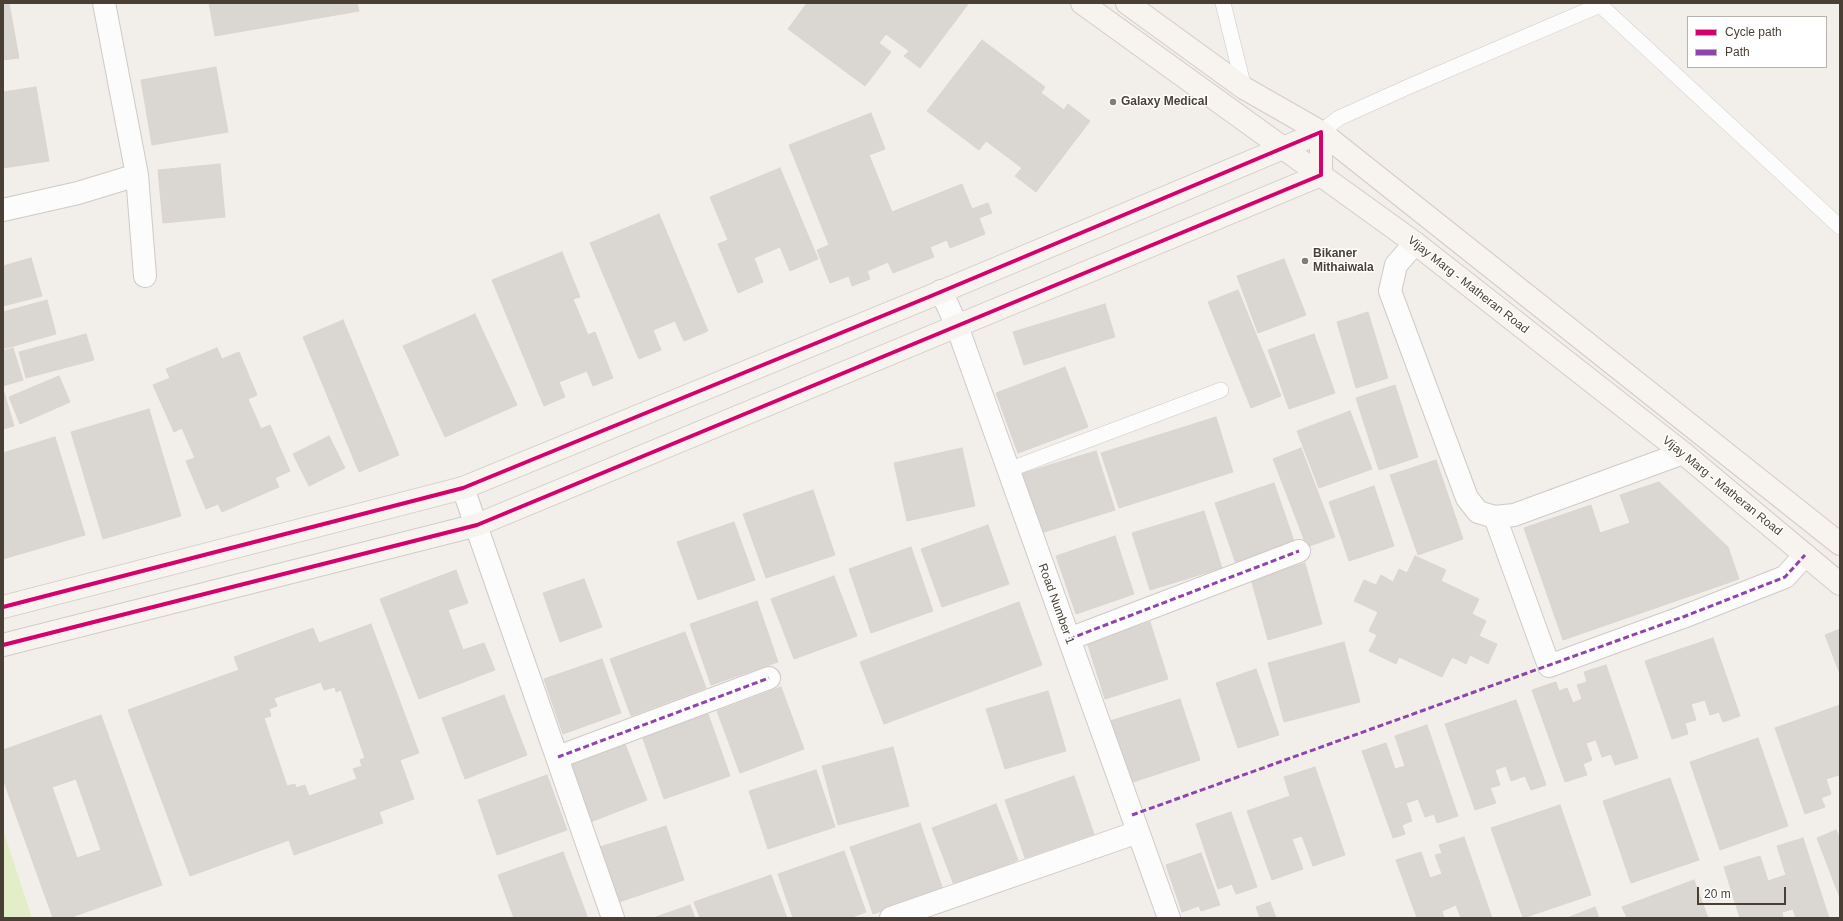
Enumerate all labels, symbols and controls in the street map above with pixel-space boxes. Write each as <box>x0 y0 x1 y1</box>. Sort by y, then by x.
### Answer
legend <box>1687 16 1827 68</box>
text: Cycle path <box>1725 25 1782 39</box>
text: Path <box>1725 45 1750 59</box>
place label: Galaxy Medical <box>1121 95 1208 109</box>
marker: Galaxy Medical <box>1108 97 1118 107</box>
street label: Vijay Marg - Matheran Road <box>1405 233 1531 337</box>
place label: Bikaner Mithaiwala <box>1313 247 1374 275</box>
marker: Bikaner Mithaiwala <box>1300 256 1310 266</box>
street label: Vijay Marg - Matheran Road <box>1659 433 1785 539</box>
street label: Road Number 1 <box>1035 562 1077 646</box>
scale bar <box>1699 879 1788 905</box>
text: 20 m <box>1704 887 1731 901</box>

